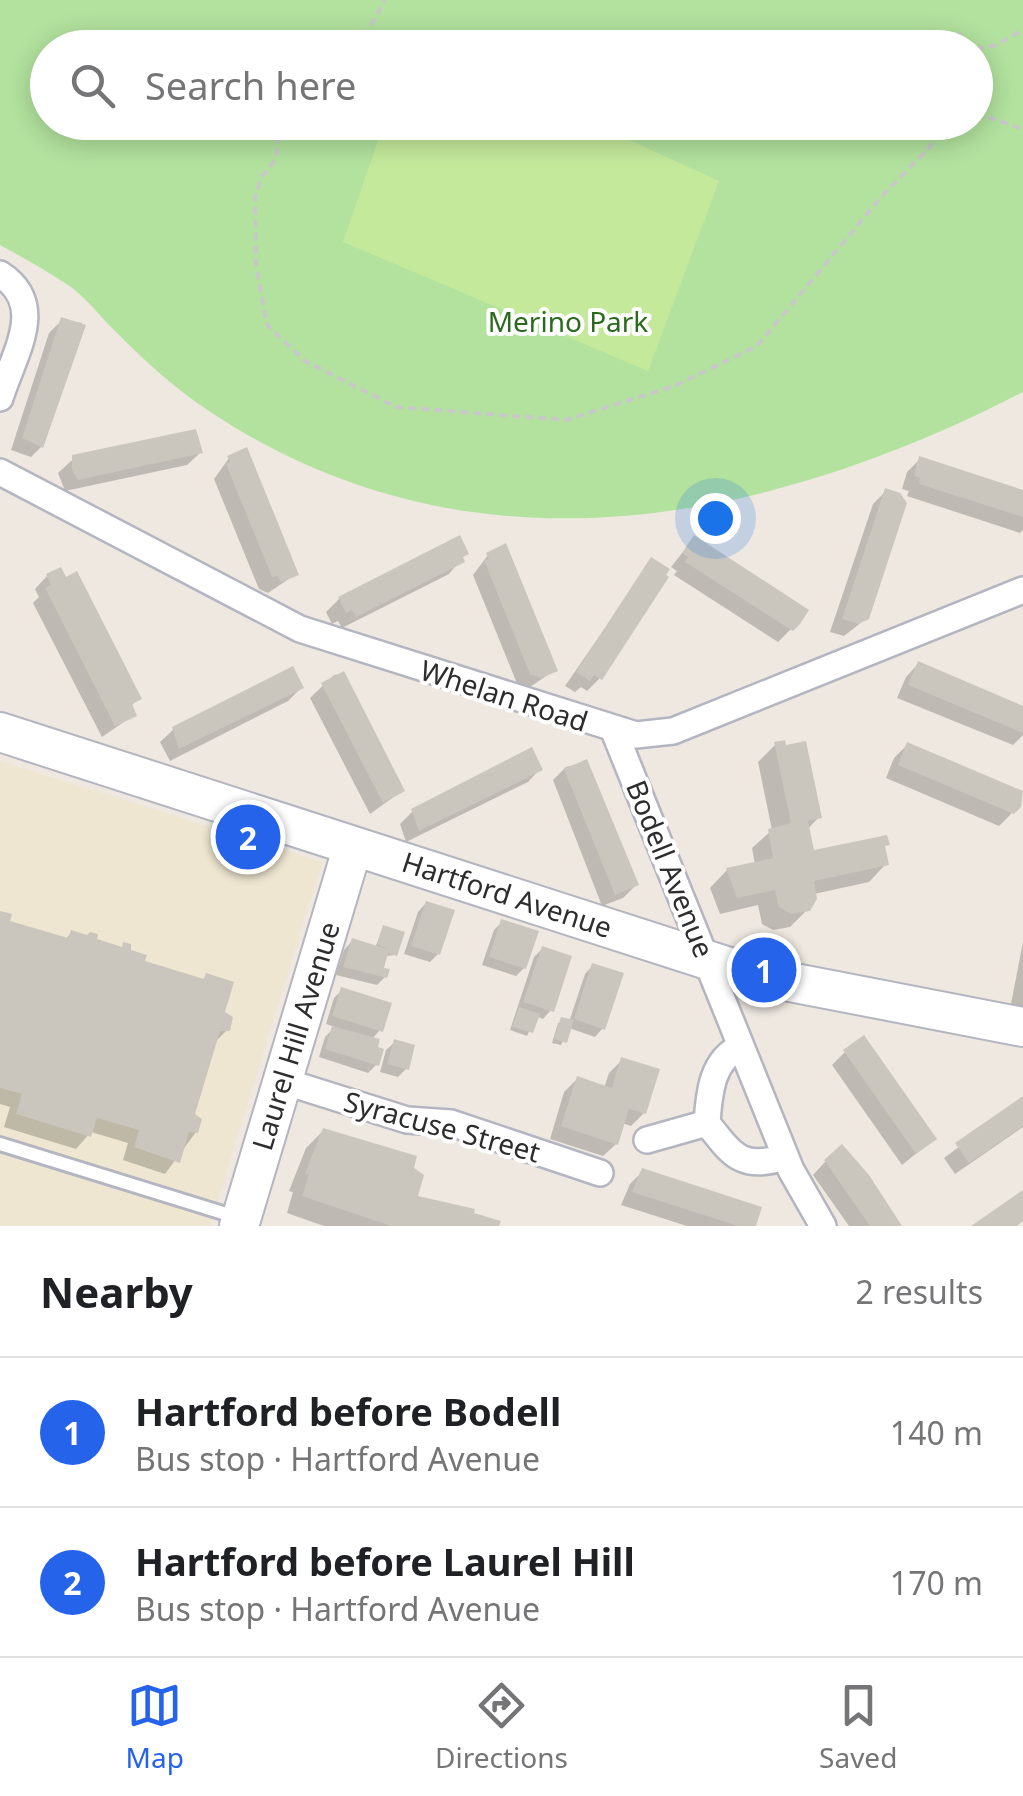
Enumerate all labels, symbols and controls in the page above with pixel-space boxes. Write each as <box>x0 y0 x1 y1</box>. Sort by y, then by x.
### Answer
search box <box>30 30 993 140</box>
icon: search <box>65 58 120 113</box>
text: Search here <box>145 59 356 111</box>
park label: Merino Park <box>488 302 648 340</box>
your location <box>690 493 741 544</box>
street label: Whelan Road <box>416 650 593 740</box>
street label: Bodell Avenue <box>618 774 724 963</box>
pin: 2 <box>216 800 280 874</box>
street label: Hartford Avenue <box>398 842 617 946</box>
street label: Laurel Hill Avenue <box>242 917 348 1155</box>
pin: 1 <box>732 932 796 1008</box>
street label: Syracuse Street <box>340 1082 545 1170</box>
text: Nearby <box>40 1263 193 1320</box>
text: 2 results <box>856 1270 983 1313</box>
text: Hartford before Bodell <box>135 1385 561 1437</box>
text: 1 <box>63 1411 82 1454</box>
text: 140 m <box>890 1411 983 1454</box>
text: Bus stop · Hartford Avenue <box>135 1437 540 1480</box>
text: Hartford before Laurel Hill <box>135 1535 635 1587</box>
text: 2 <box>63 1561 82 1604</box>
text: 170 m <box>890 1561 983 1604</box>
text: Bus stop · Hartford Avenue <box>135 1587 540 1630</box>
tab: Map <box>126 1678 184 1776</box>
tab: Directions <box>435 1678 568 1776</box>
tab: Saved <box>819 1678 897 1776</box>

